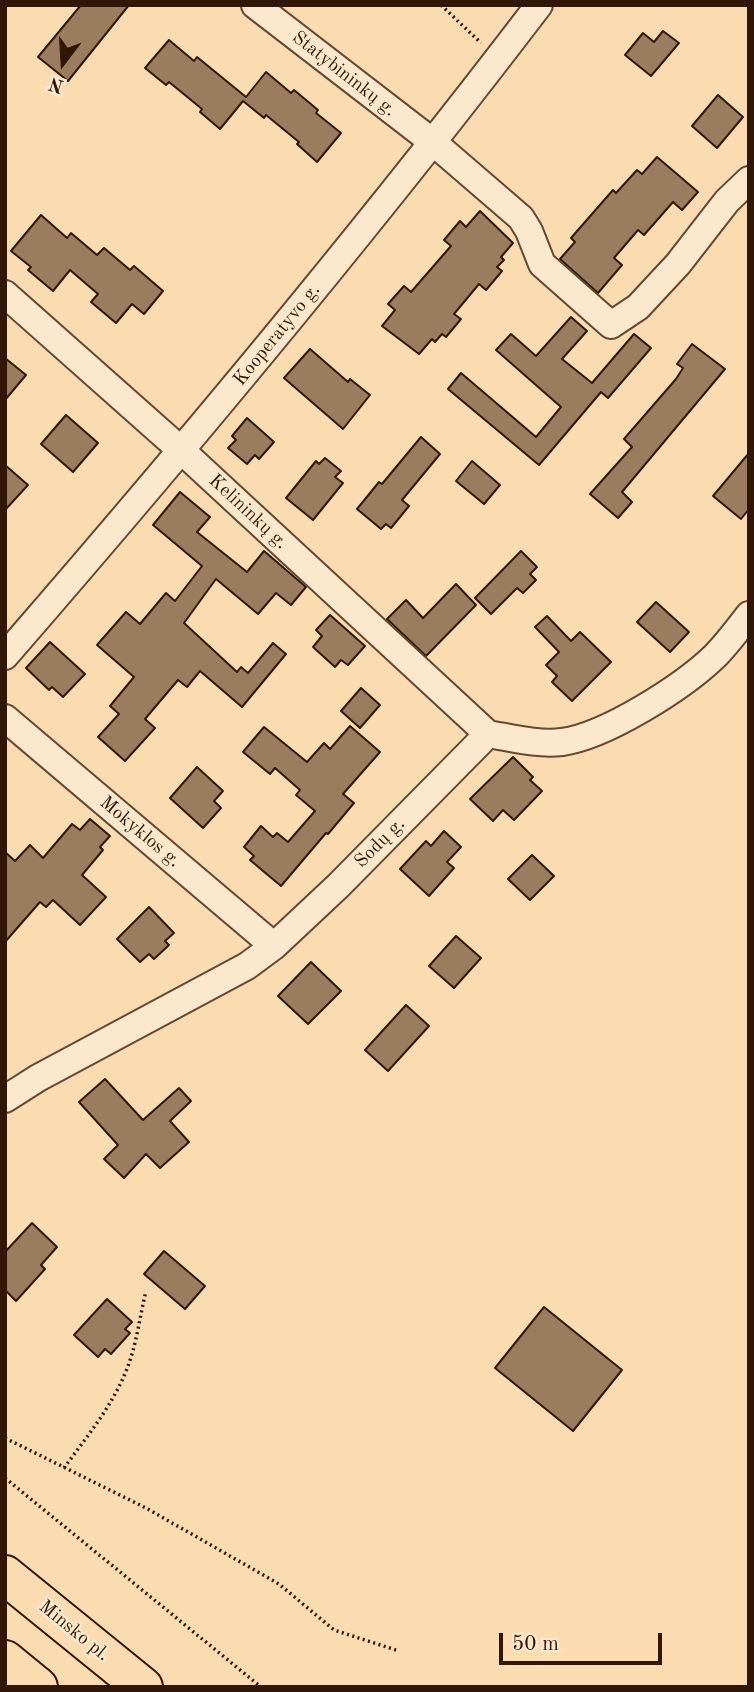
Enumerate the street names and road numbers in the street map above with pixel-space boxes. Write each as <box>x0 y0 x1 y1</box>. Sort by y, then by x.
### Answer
street label: Statybininkų g. <box>287 26 401 122</box>
street label: Kooperatyvo g. <box>229 279 325 391</box>
street label: Kelininkų g. <box>204 470 292 554</box>
street label: Mokyklos g. <box>95 791 185 873</box>
street label: Sodų g. <box>350 813 410 873</box>
street label: Minsko pl. <box>34 1596 114 1666</box>

